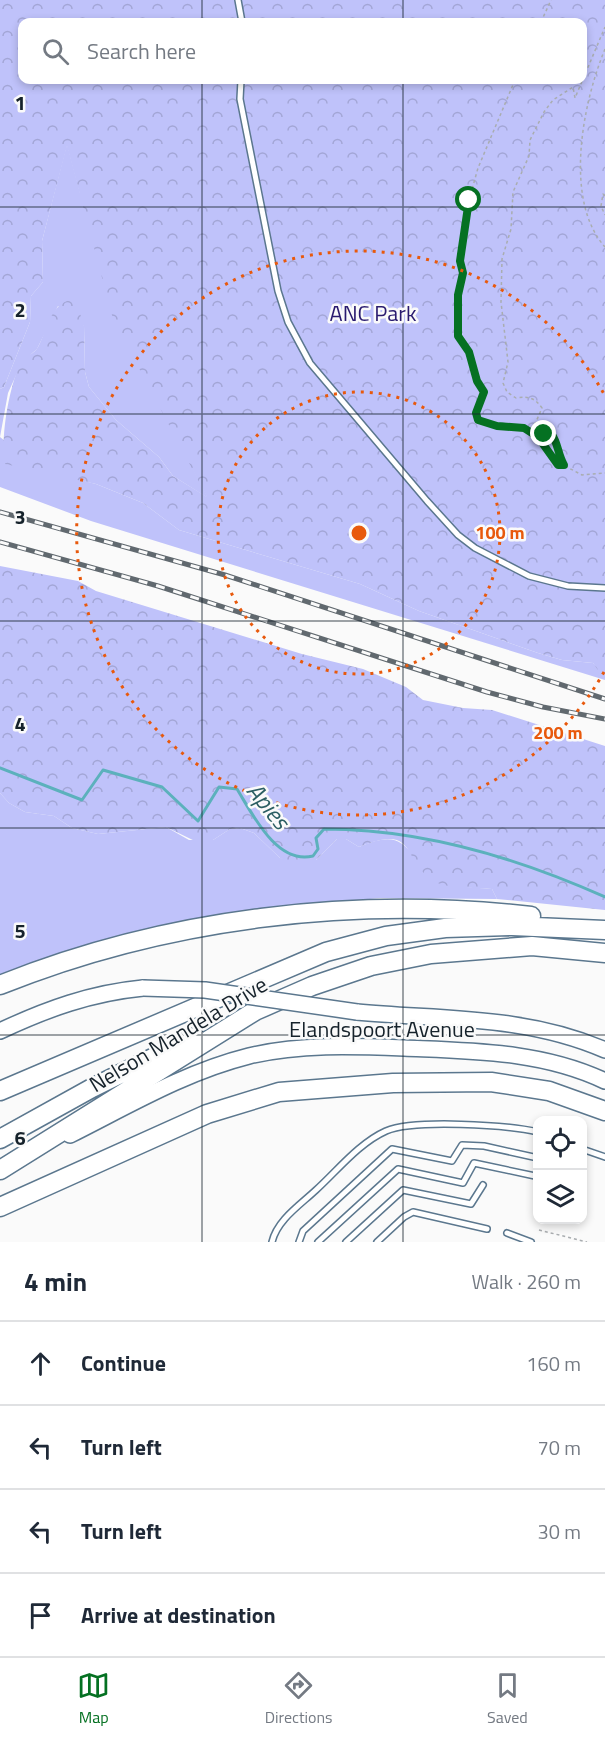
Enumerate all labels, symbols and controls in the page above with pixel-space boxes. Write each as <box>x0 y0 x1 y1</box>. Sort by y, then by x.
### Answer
search box <box>18 18 587 84</box>
text: Search here <box>87 34 196 68</box>
icon: search <box>39 35 72 68</box>
text: 1 <box>14 87 26 118</box>
route start <box>455 186 481 212</box>
text: 2 <box>14 294 26 325</box>
park label: ANC Park <box>330 296 417 330</box>
route end <box>530 420 556 446</box>
text: 3 <box>14 501 26 532</box>
text: 100 m <box>475 519 525 546</box>
centre of rings <box>349 523 369 543</box>
text: 4 <box>14 708 26 739</box>
text: 200 m <box>533 719 583 746</box>
water label: Apies <box>239 774 300 838</box>
text: 5 <box>14 915 26 946</box>
street label: Nelson Mandela Drive <box>82 967 274 1101</box>
street label: Elandspoort Avenue <box>289 1012 475 1046</box>
map controls <box>533 1116 587 1224</box>
button: locate <box>533 1116 587 1170</box>
text: 6 <box>14 1122 26 1153</box>
button: layers <box>533 1170 587 1224</box>
text: 4 min <box>24 1262 87 1301</box>
text: Walk · 260 m <box>472 1266 581 1297</box>
text: Continue <box>81 1346 166 1380</box>
icon: ahead <box>24 1347 57 1380</box>
text: 160 m <box>526 1348 581 1379</box>
text: Turn left <box>81 1430 162 1464</box>
icon: left <box>24 1431 57 1464</box>
text: 70 m <box>537 1432 581 1463</box>
text: Turn left <box>81 1514 162 1548</box>
icon: left <box>24 1515 57 1548</box>
text: 30 m <box>537 1516 581 1547</box>
text: Arrive at destination <box>81 1598 276 1632</box>
icon: arrive <box>24 1599 57 1632</box>
tab: Map <box>77 1669 110 1729</box>
tab: Directions <box>265 1669 333 1729</box>
tab: Saved <box>487 1669 528 1729</box>

